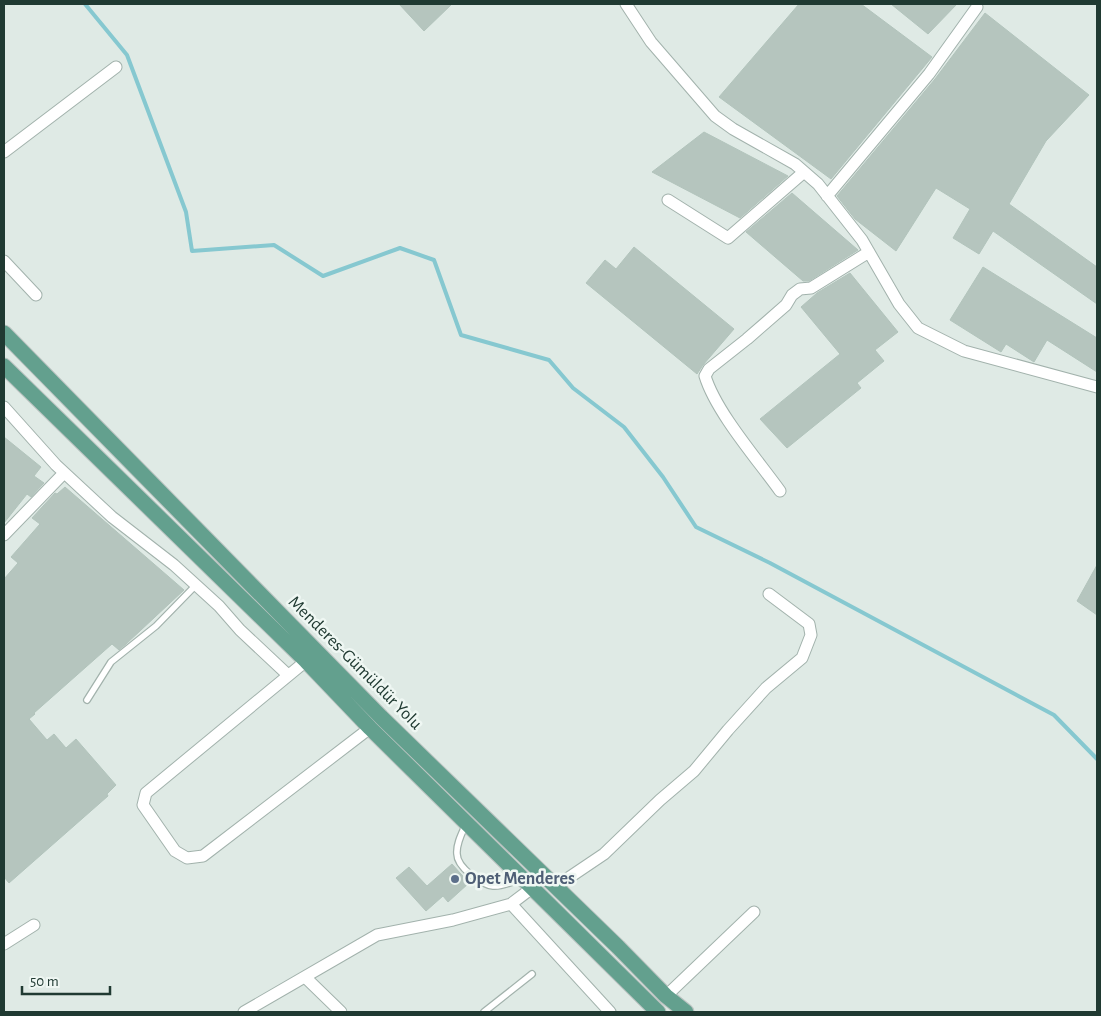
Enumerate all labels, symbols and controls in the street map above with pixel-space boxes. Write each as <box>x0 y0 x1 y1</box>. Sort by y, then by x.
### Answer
street label: Menderes-Gümüldür Yolu <box>285 593 425 733</box>
place label: Opet Menderes <box>465 870 575 888</box>
marker: Opet Menderes <box>449 873 461 885</box>
scale bar <box>22 964 110 996</box>
text: 50 m <box>30 974 59 989</box>

